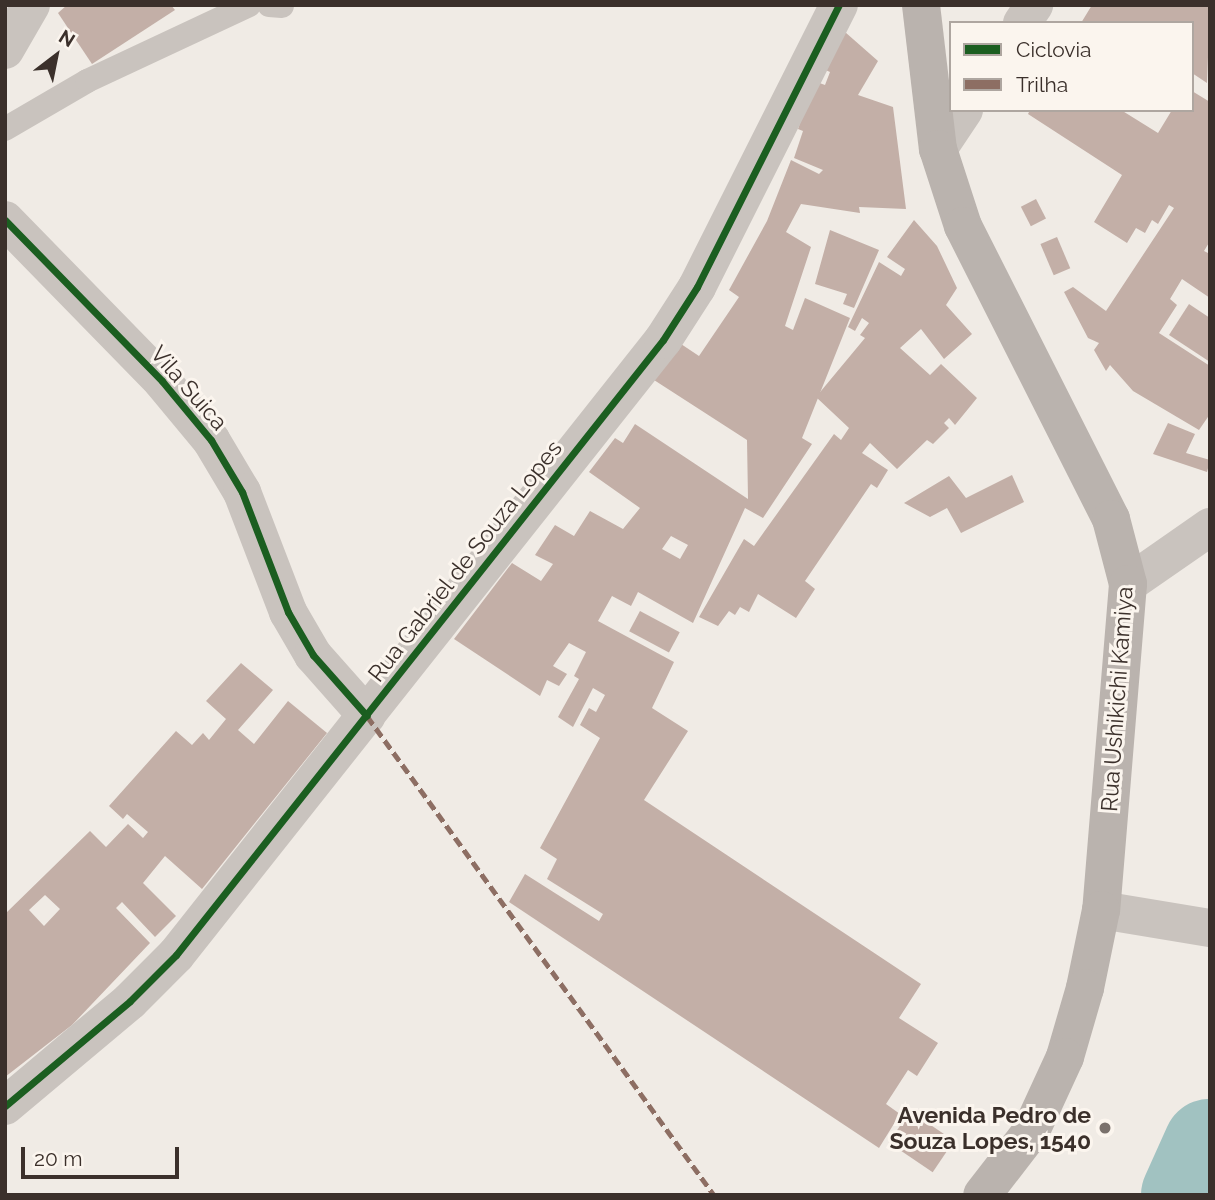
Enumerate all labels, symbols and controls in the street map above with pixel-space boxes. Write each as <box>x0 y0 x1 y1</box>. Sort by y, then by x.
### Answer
north arrow <box>21 21 91 91</box>
legend <box>949 21 1194 112</box>
text: N <box>55 25 79 51</box>
text: Ciclovia <box>1016 37 1092 62</box>
text: Trilha <box>1016 72 1068 97</box>
street label: Vila Suica <box>145 340 233 436</box>
street label: Rua Gabriel de Souza Lopes <box>362 435 568 687</box>
street label: Rua Ushikichi Kamiya <box>1095 585 1139 813</box>
place label: Avenida Pedro de Souza Lopes, 1540 <box>889 1101 1091 1155</box>
marker: Avenida Pedro de Souza Lopes, 1540 <box>1097 1120 1113 1136</box>
scale bar <box>24 1134 182 1178</box>
text: 20 m <box>34 1146 82 1171</box>

